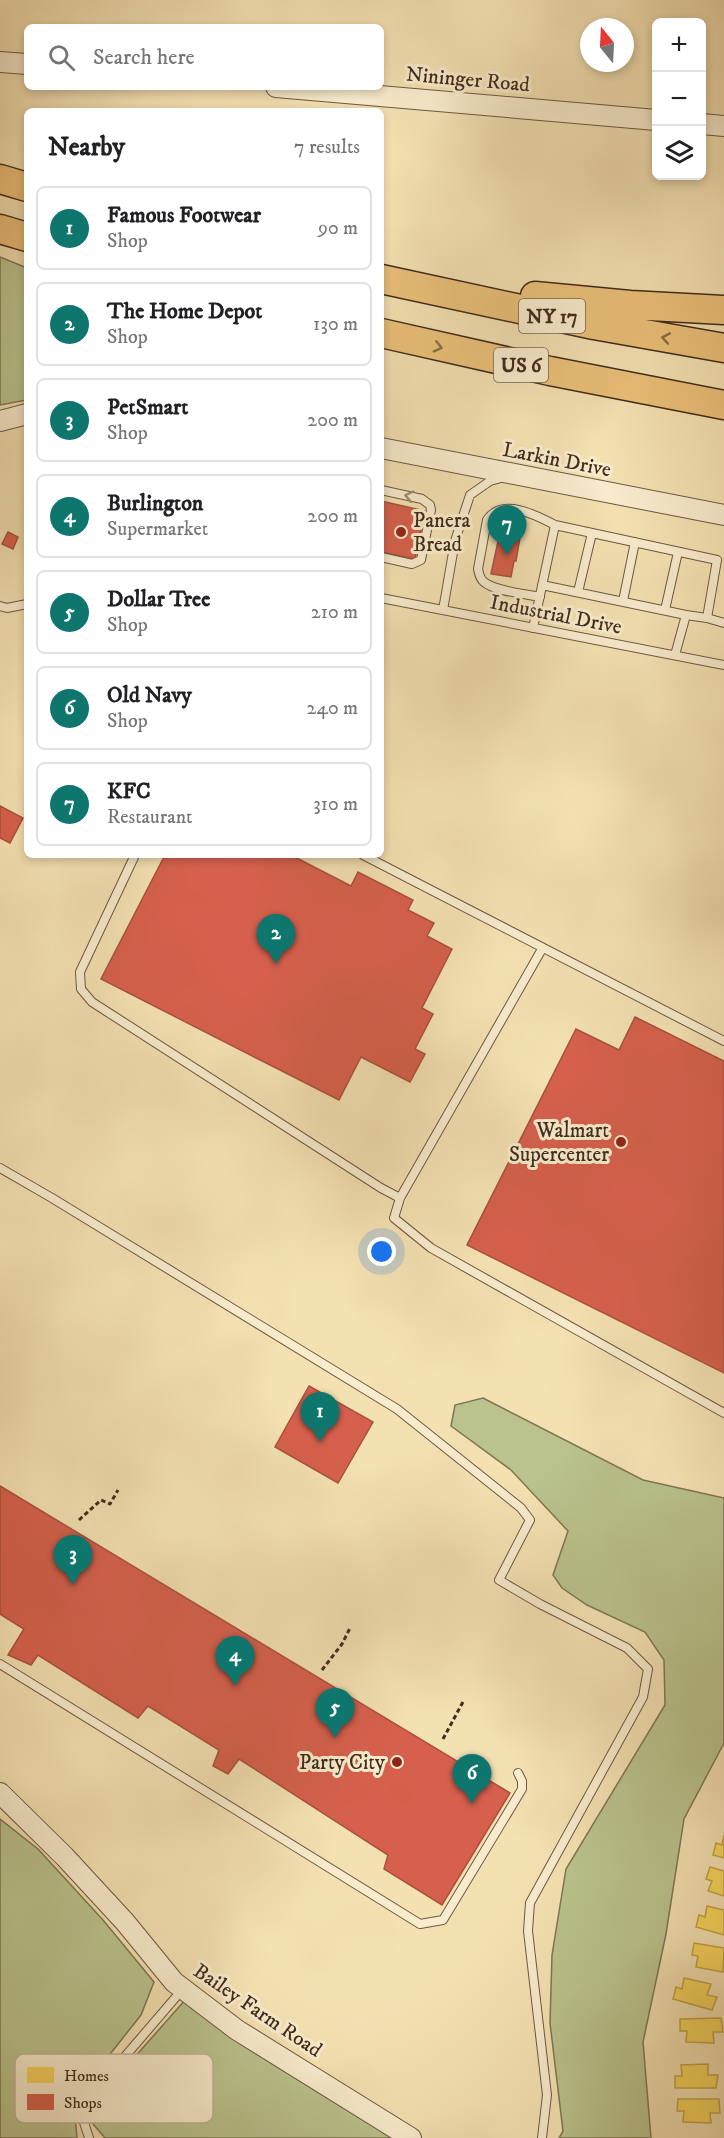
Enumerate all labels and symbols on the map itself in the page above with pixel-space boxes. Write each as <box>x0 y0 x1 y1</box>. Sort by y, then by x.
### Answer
north arrow <box>580 18 634 72</box>
street label: Nininger Road <box>405 62 531 98</box>
road number: NY 17 <box>519 299 585 333</box>
one-way arrow <box>662 333 671 345</box>
one-way arrow <box>433 339 443 352</box>
road number: US 6 <box>494 348 548 382</box>
street label: Larkin Drive <box>500 437 613 483</box>
one-way arrow <box>404 491 414 504</box>
pin: 7 <box>488 506 526 555</box>
place label: Panera Bread <box>413 508 471 558</box>
marker: Panera Bread <box>394 525 408 539</box>
street label: Industrial Drive <box>488 589 624 641</box>
pin: 2 <box>256 914 296 964</box>
place label: Walmart Supercenter <box>509 1118 609 1168</box>
marker: Walmart Supercenter <box>614 1135 628 1149</box>
your location <box>367 1237 396 1266</box>
pin: 1 <box>300 1392 340 1442</box>
pin: 3 <box>54 1536 92 1585</box>
pin: 4 <box>216 1636 254 1686</box>
pin: 5 <box>316 1688 354 1738</box>
place label: Party City <box>299 1750 386 1776</box>
pin: 6 <box>452 1754 492 1804</box>
marker: Party City <box>390 1755 404 1769</box>
street label: Bailey Farm Road <box>188 1958 327 2064</box>
legend <box>15 2054 213 2123</box>
text: Homes <box>64 2066 109 2086</box>
text: Shops <box>64 2093 102 2113</box>

